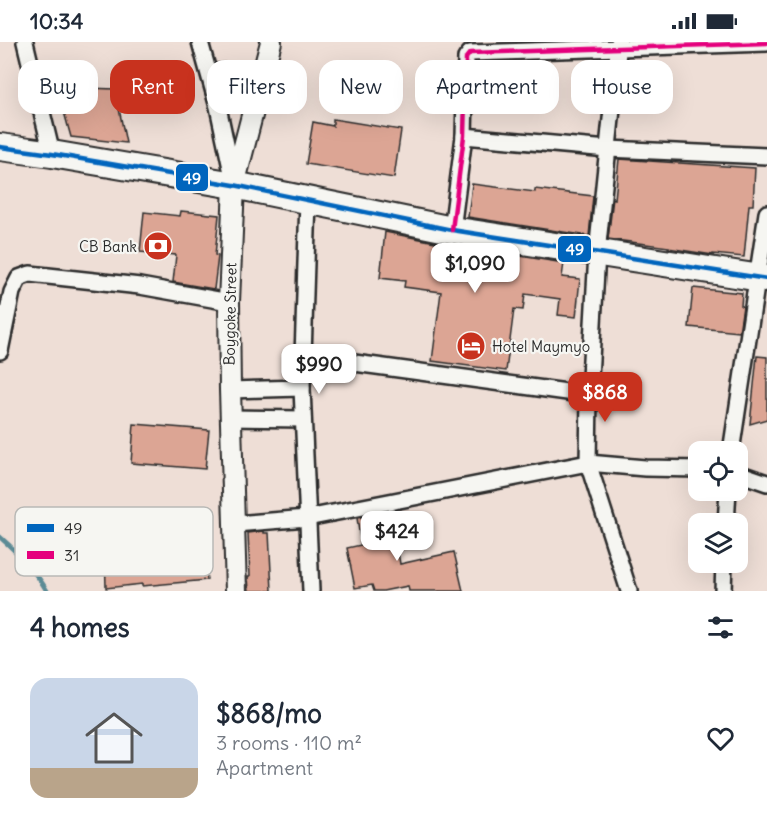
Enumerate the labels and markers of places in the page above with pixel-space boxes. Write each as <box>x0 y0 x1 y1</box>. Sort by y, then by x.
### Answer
bank icon: CB Bank <box>142 230 174 262</box>
place label: CB Bank <box>79 237 137 256</box>
pin: $1,090 <box>426 243 524 294</box>
hotel icon: Hotel Maymyo <box>455 330 487 362</box>
place label: Hotel Maymyo <box>492 337 590 356</box>
pin: $990 <box>283 344 355 395</box>
pin: $868 <box>569 372 641 423</box>
pin: $424 <box>361 511 433 562</box>

